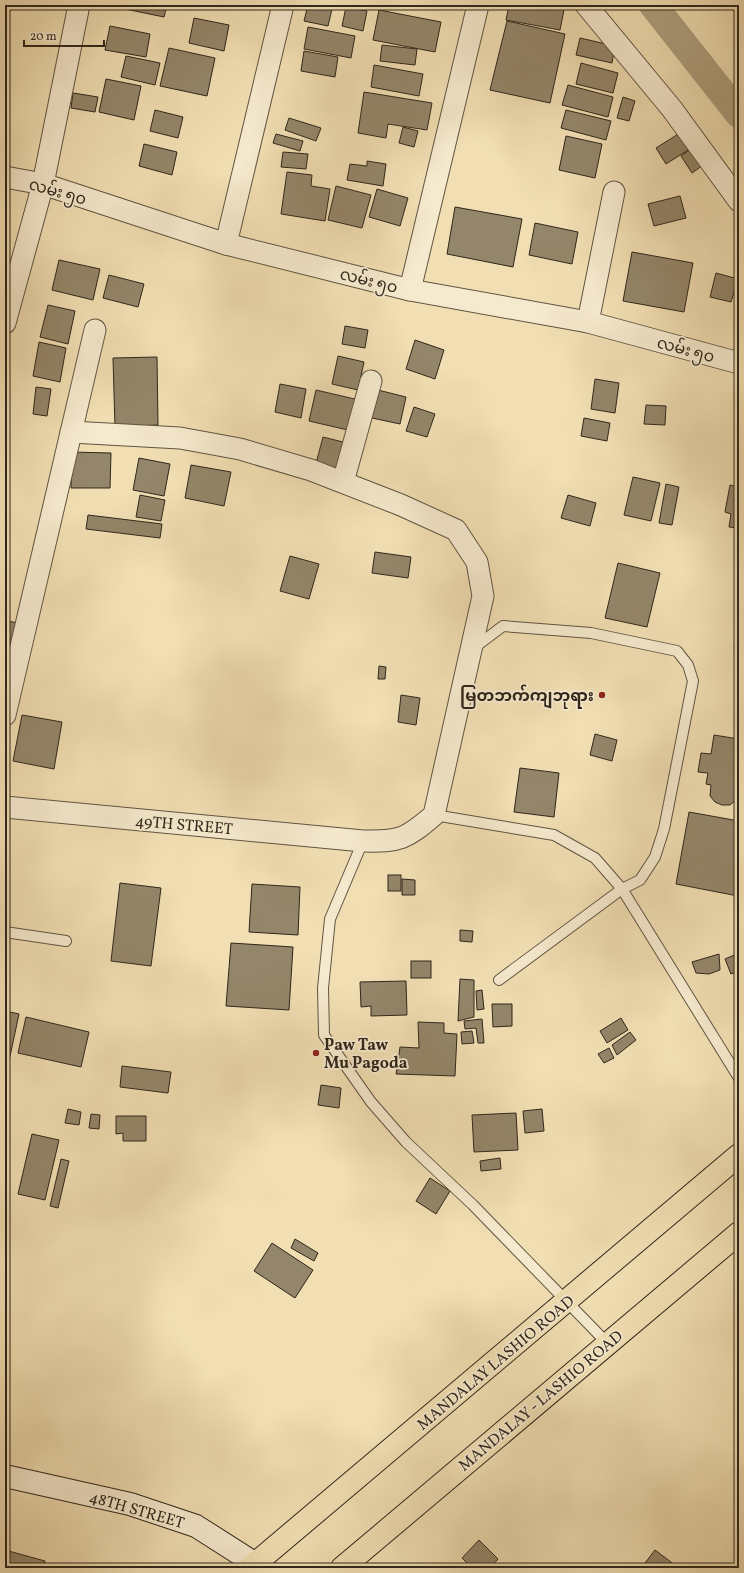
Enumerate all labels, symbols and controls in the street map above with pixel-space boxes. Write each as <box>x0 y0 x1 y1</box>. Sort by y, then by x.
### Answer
scale bar <box>24 22 104 48</box>
text: 20 m <box>30 29 57 45</box>
street label: လမ်း ၅၀ <box>26 172 89 213</box>
street label: လမ်း ၅၀ <box>337 262 400 301</box>
street label: လမ်း ၅၀ <box>654 331 717 370</box>
place label: မြတဘက်ကျဘုရား <box>460 684 594 709</box>
marker: မြတဘက်ကျဘုရား <box>597 690 607 700</box>
street label: 49TH STREET <box>134 811 234 841</box>
place label: Paw Taw Mu Pagoda <box>324 1035 408 1075</box>
marker: Paw Taw Mu Pagoda <box>311 1048 321 1058</box>
street label: MANDALAY LASHIO ROAD <box>413 1291 580 1436</box>
street label: MANDALAY - LASHIO ROAD <box>454 1326 628 1477</box>
street label: 48TH STREET <box>86 1487 187 1535</box>

